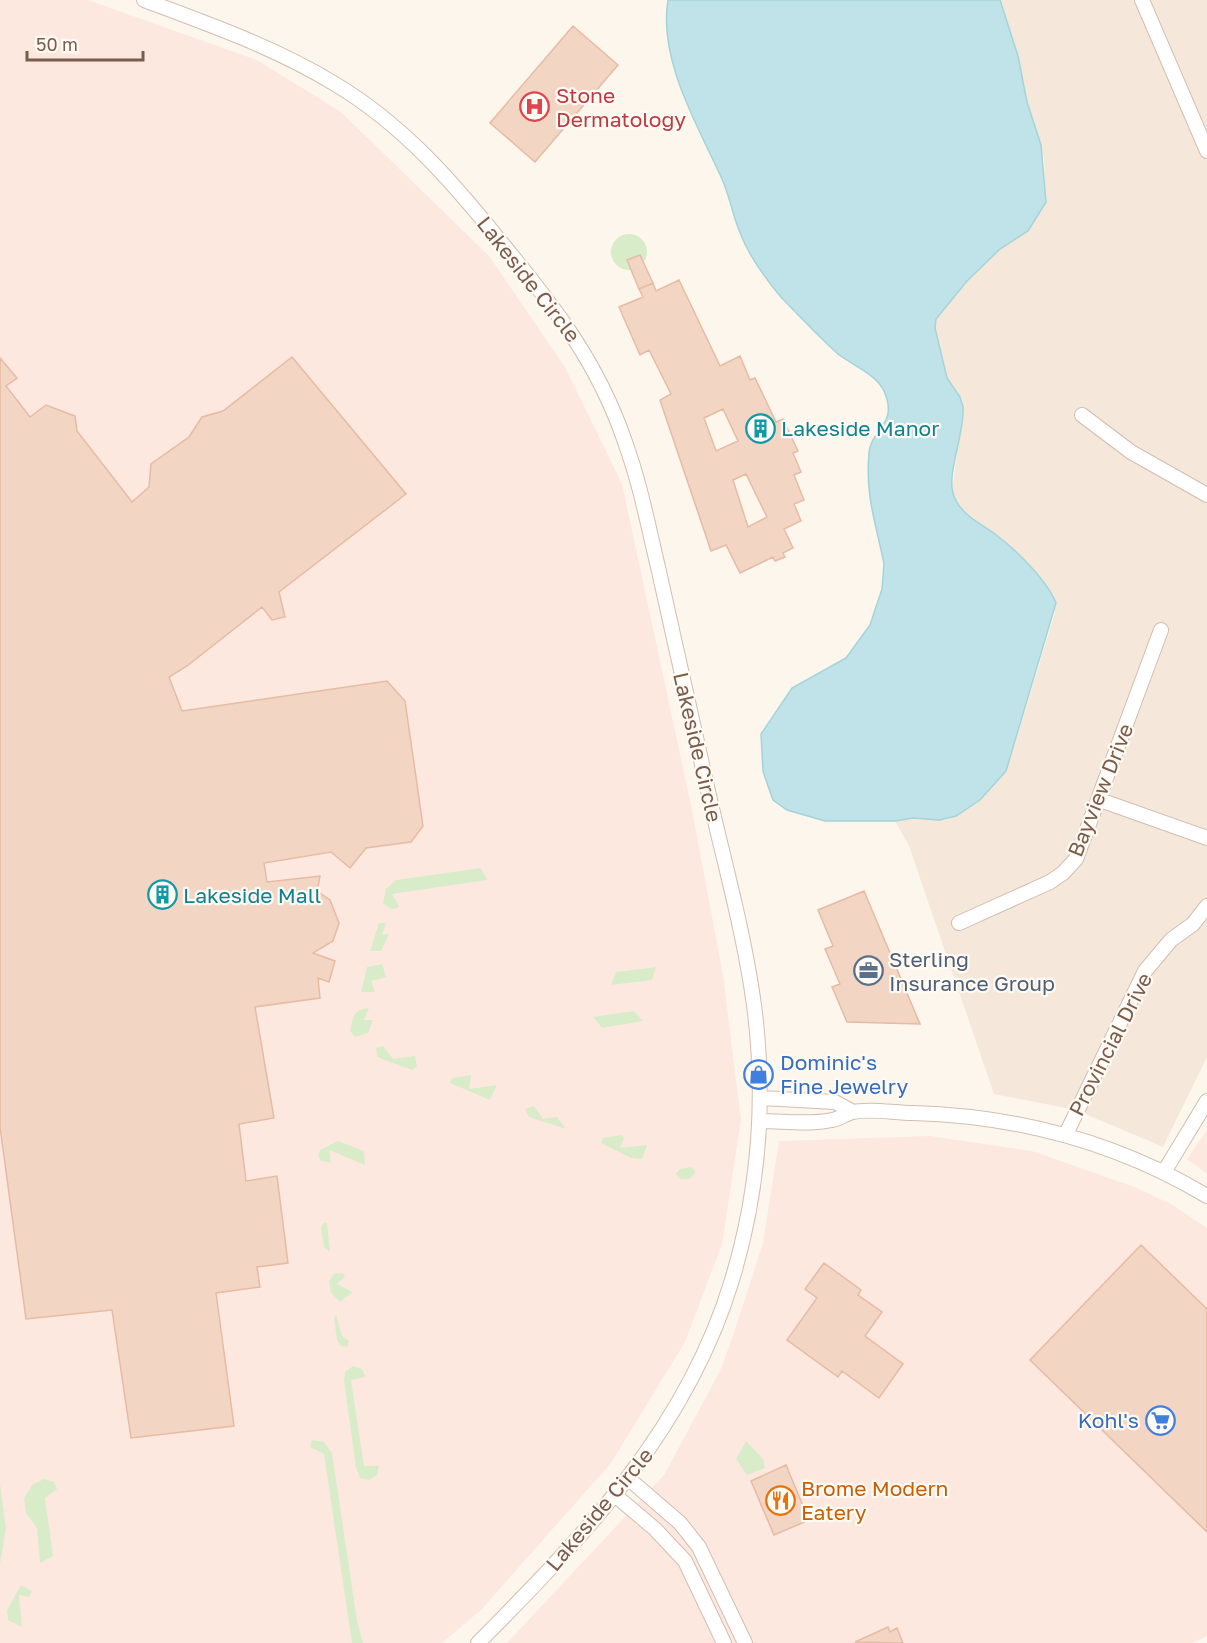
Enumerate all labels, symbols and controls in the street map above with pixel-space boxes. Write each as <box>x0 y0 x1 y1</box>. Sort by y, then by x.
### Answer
scale bar <box>27 24 142 62</box>
text: 50 m <box>36 33 78 55</box>
place label: Stone Dermatology <box>556 82 686 132</box>
hospital icon: Stone Dermatology <box>519 91 551 123</box>
street label: Lakeside Circle <box>472 211 586 347</box>
building icon: Lakeside Manor <box>744 412 776 444</box>
place label: Lakeside Manor <box>781 415 939 441</box>
street label: Lakeside Circle <box>668 670 728 824</box>
street label: Bayview Drive <box>1061 720 1139 860</box>
building icon: Lakeside Mall <box>146 879 178 911</box>
place label: Lakeside Mall <box>183 882 321 908</box>
place label: Sterling Insurance Group <box>889 946 1055 996</box>
office icon: Sterling Insurance Group <box>852 955 884 987</box>
street label: Provincial Drive <box>1063 968 1157 1120</box>
place label: Dominic's Fine Jewelry <box>780 1049 909 1099</box>
shop icon: Dominic's Fine Jewelry <box>743 1058 775 1090</box>
supermarket icon: Kohl's <box>1144 1404 1176 1436</box>
place label: Kohl's <box>1078 1407 1139 1433</box>
street label: Lakeside Circle <box>540 1442 658 1576</box>
place label: Brome Modern Eatery <box>801 1475 949 1525</box>
restaurant icon: Brome Modern Eatery <box>764 1484 796 1516</box>

